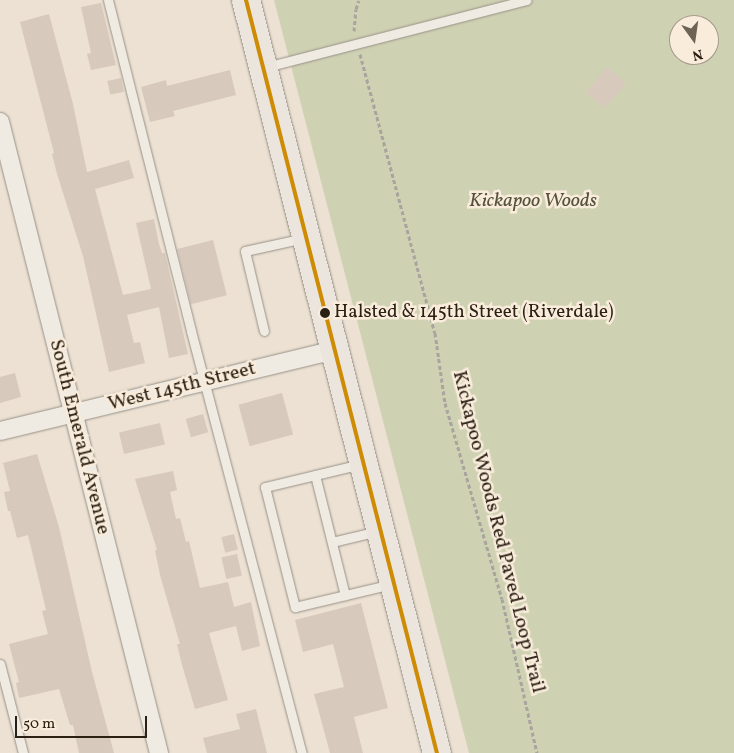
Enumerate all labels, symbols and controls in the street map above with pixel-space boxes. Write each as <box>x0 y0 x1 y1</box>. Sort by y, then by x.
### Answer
north arrow <box>669 15 719 65</box>
text: N <box>690 44 705 65</box>
park label: Kickapoo Woods <box>469 189 597 213</box>
place label: Halsted & 145th Street (Riverdale) <box>334 302 614 324</box>
marker: Halsted & 145th Street (Riverdale) <box>320 308 330 318</box>
street label: South Emerald Avenue <box>43 337 115 537</box>
street label: West 145th Street <box>106 357 258 417</box>
street label: Kickapoo Woods Red Paved Loop Trail <box>446 368 550 696</box>
scale bar <box>18 706 150 738</box>
text: 50 m <box>23 714 55 735</box>

